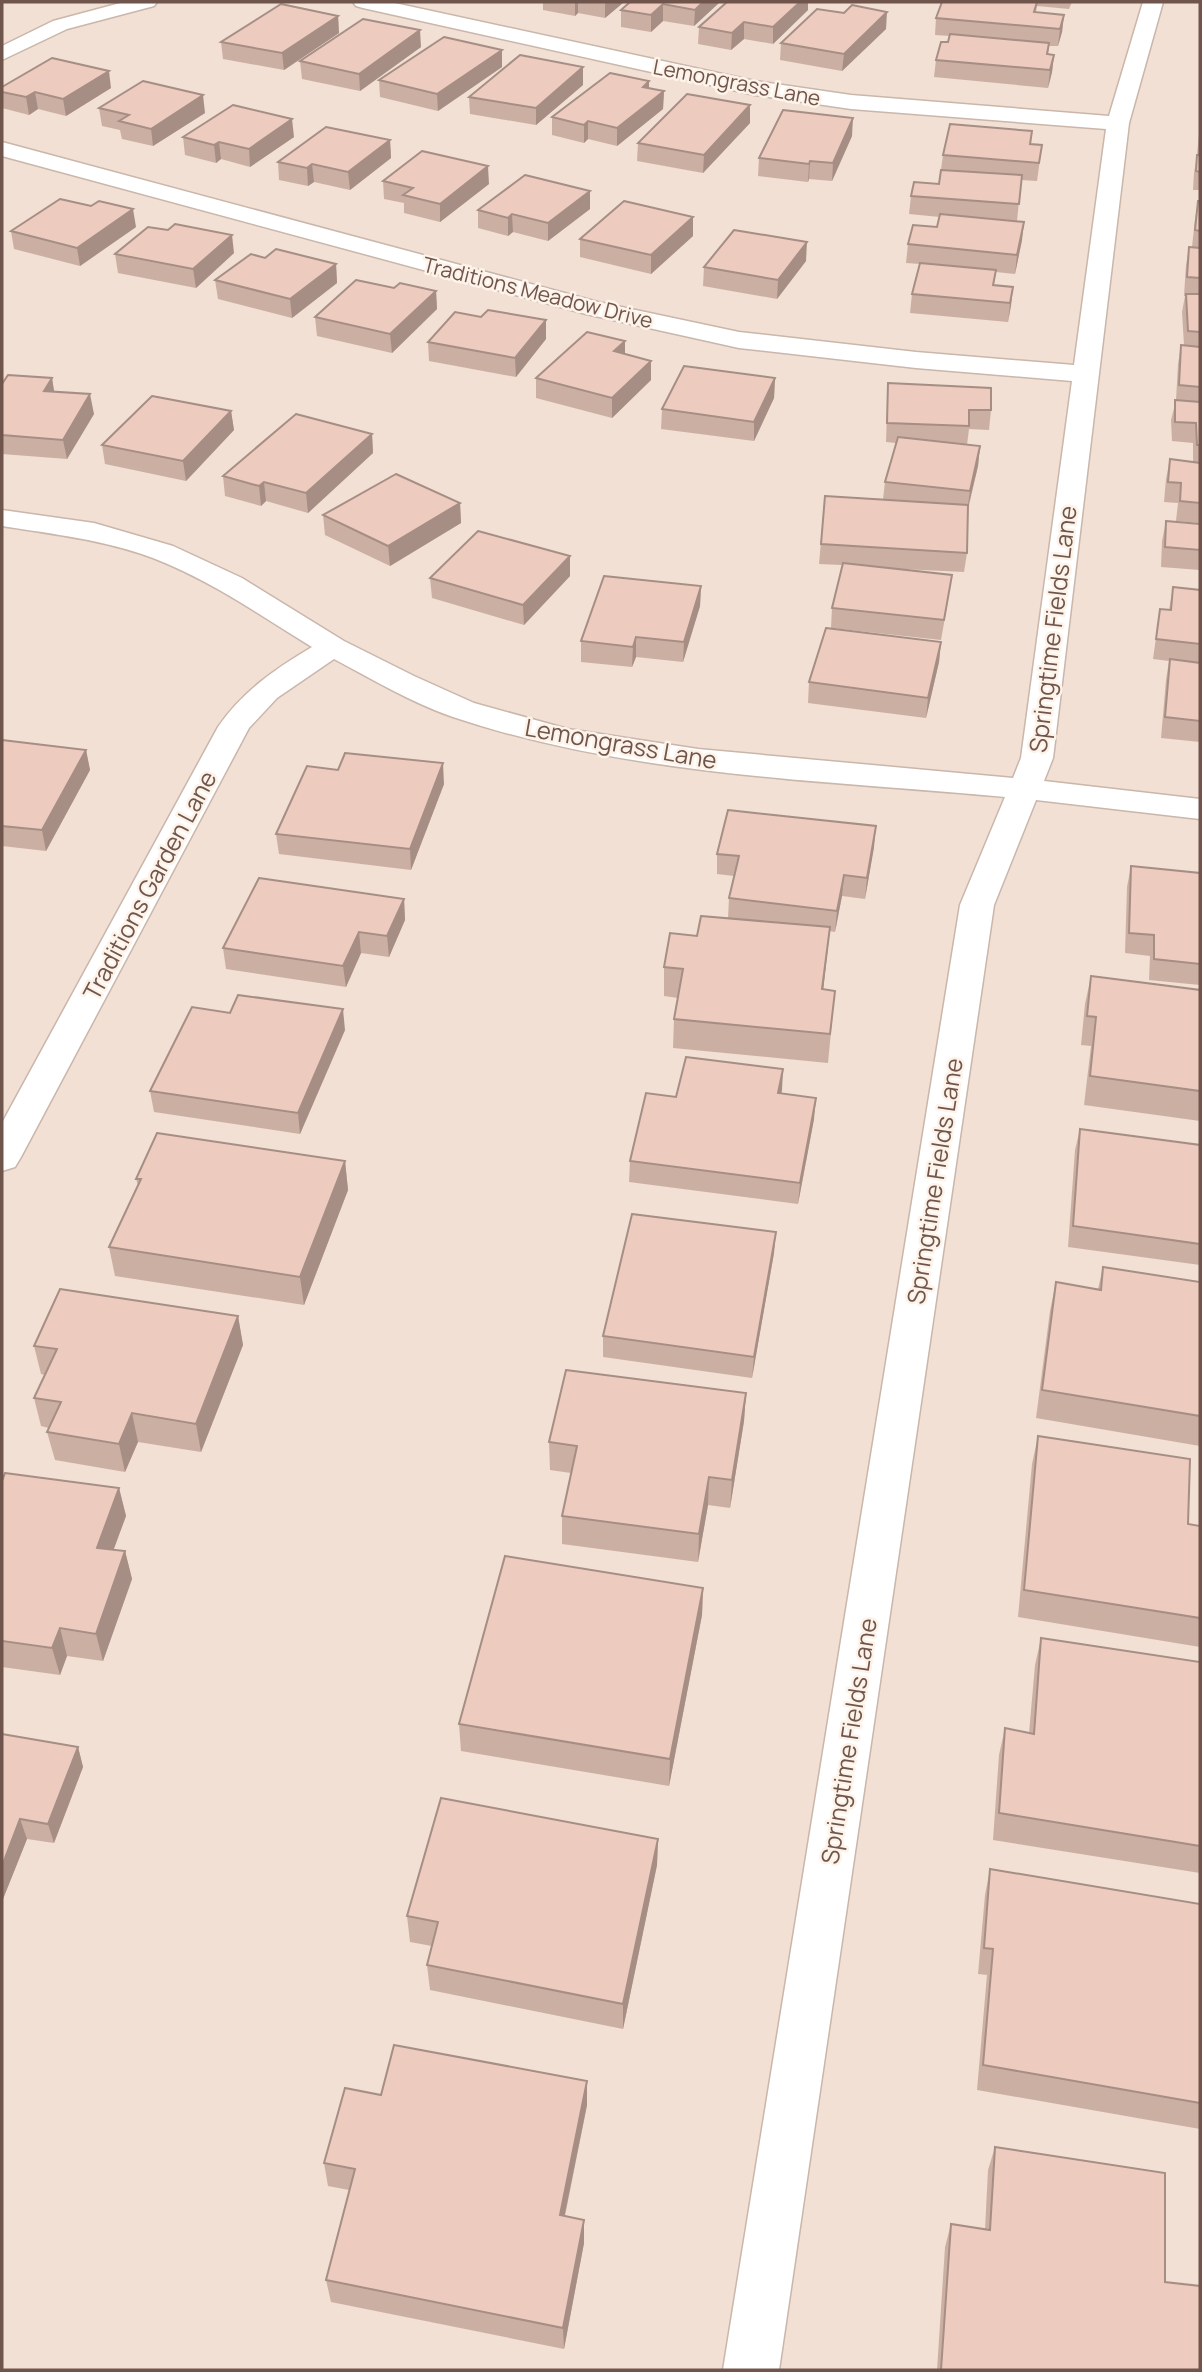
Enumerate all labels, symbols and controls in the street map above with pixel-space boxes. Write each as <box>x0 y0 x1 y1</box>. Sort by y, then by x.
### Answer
street label: Lemongrass Lane <box>651 52 823 112</box>
street label: Traditions Meadow Drive <box>420 250 656 334</box>
street label: Springtime Fields Lane <box>1020 504 1084 754</box>
street label: Lemongrass Lane <box>523 710 719 776</box>
street label: Traditions Garden Lane <box>75 765 223 1005</box>
street label: Springtime Fields Lane <box>898 1056 970 1306</box>
street label: Springtime Fields Lane <box>812 1616 884 1866</box>

